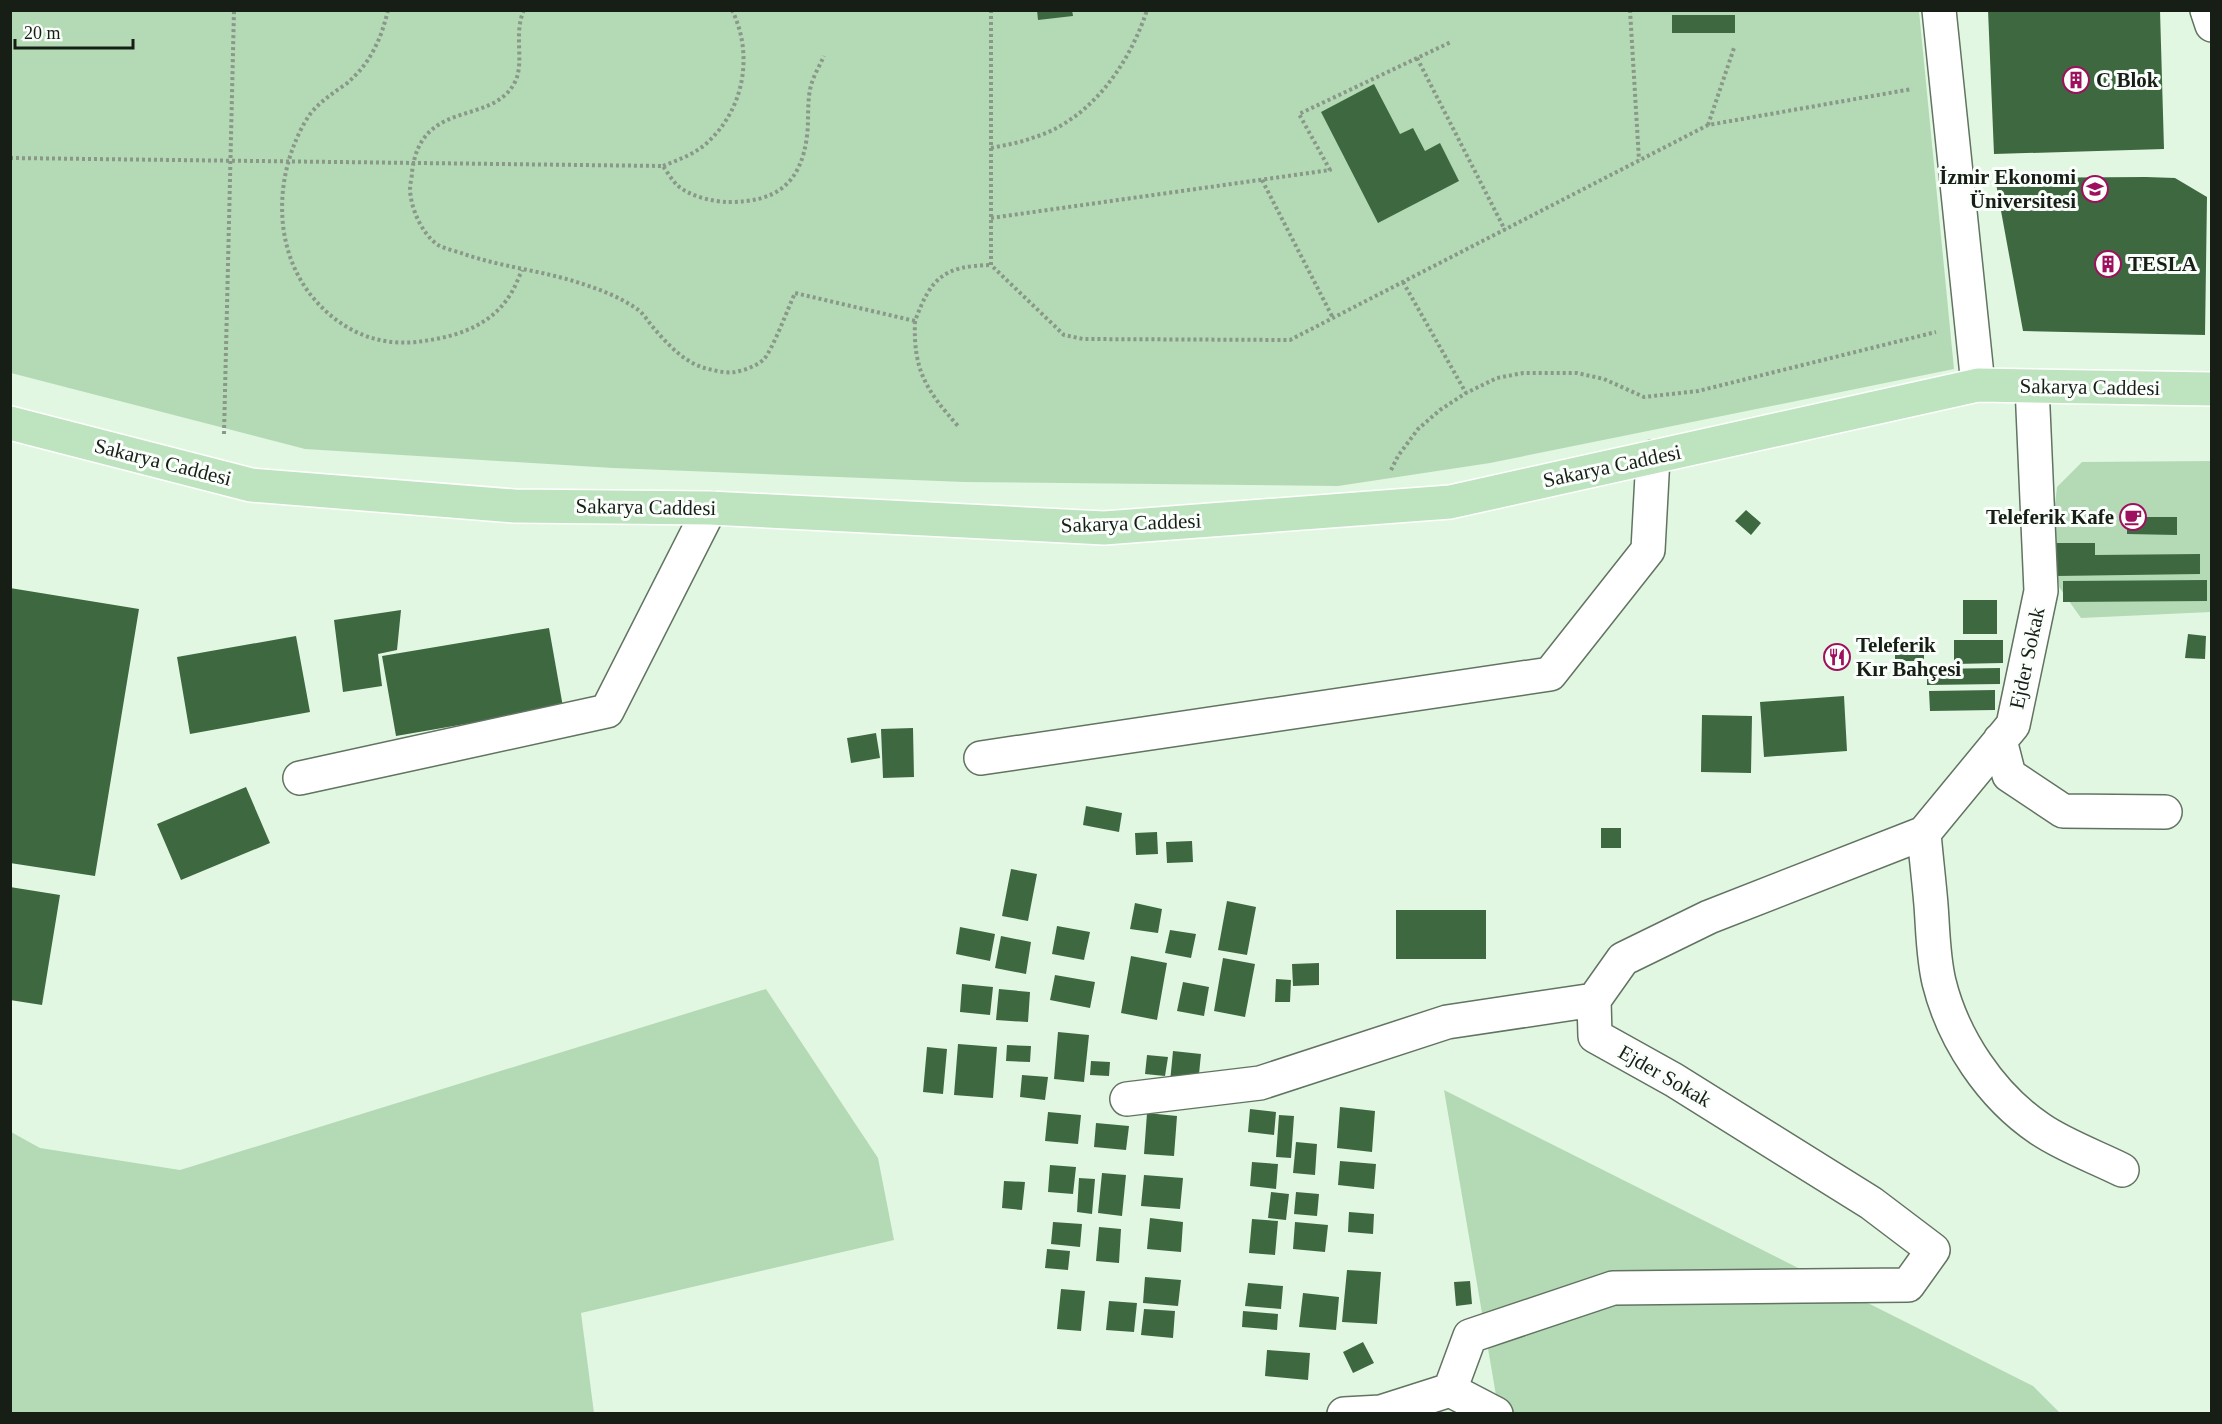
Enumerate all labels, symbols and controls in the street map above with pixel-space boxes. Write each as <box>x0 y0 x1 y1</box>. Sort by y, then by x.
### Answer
scale bar <box>15 12 134 50</box>
text: 20 m <box>24 23 61 43</box>
building icon: C Blok <box>2061 65 2091 95</box>
place label: C Blok <box>2096 68 2159 92</box>
place label: İzmir Ekonomi Üniversitesi <box>1939 165 2076 213</box>
school or university icon: İzmir Ekonomi Üniversitesi <box>2080 174 2110 204</box>
building icon: TESLA <box>2093 249 2123 279</box>
place label: TESLA <box>2128 252 2198 276</box>
street label: Sakarya Caddesi <box>2020 374 2161 400</box>
street label: Sakarya Caddesi <box>92 433 234 491</box>
street label: Sakarya Caddesi <box>1541 440 1683 492</box>
street label: Sakarya Caddesi <box>576 494 717 520</box>
cafe icon: Teleferik Kafe <box>2118 502 2148 532</box>
place label: Teleferik Kafe <box>1986 505 2114 529</box>
street label: Sakarya Caddesi <box>1060 509 1202 537</box>
street label: Ejder Sokak <box>2005 605 2050 711</box>
place label: Teleferik Kır Bahçesi <box>1856 633 1961 681</box>
restaurant icon: Teleferik Kır Bahçesi <box>1822 642 1852 672</box>
street label: Ejder Sokak <box>1614 1040 1716 1112</box>

